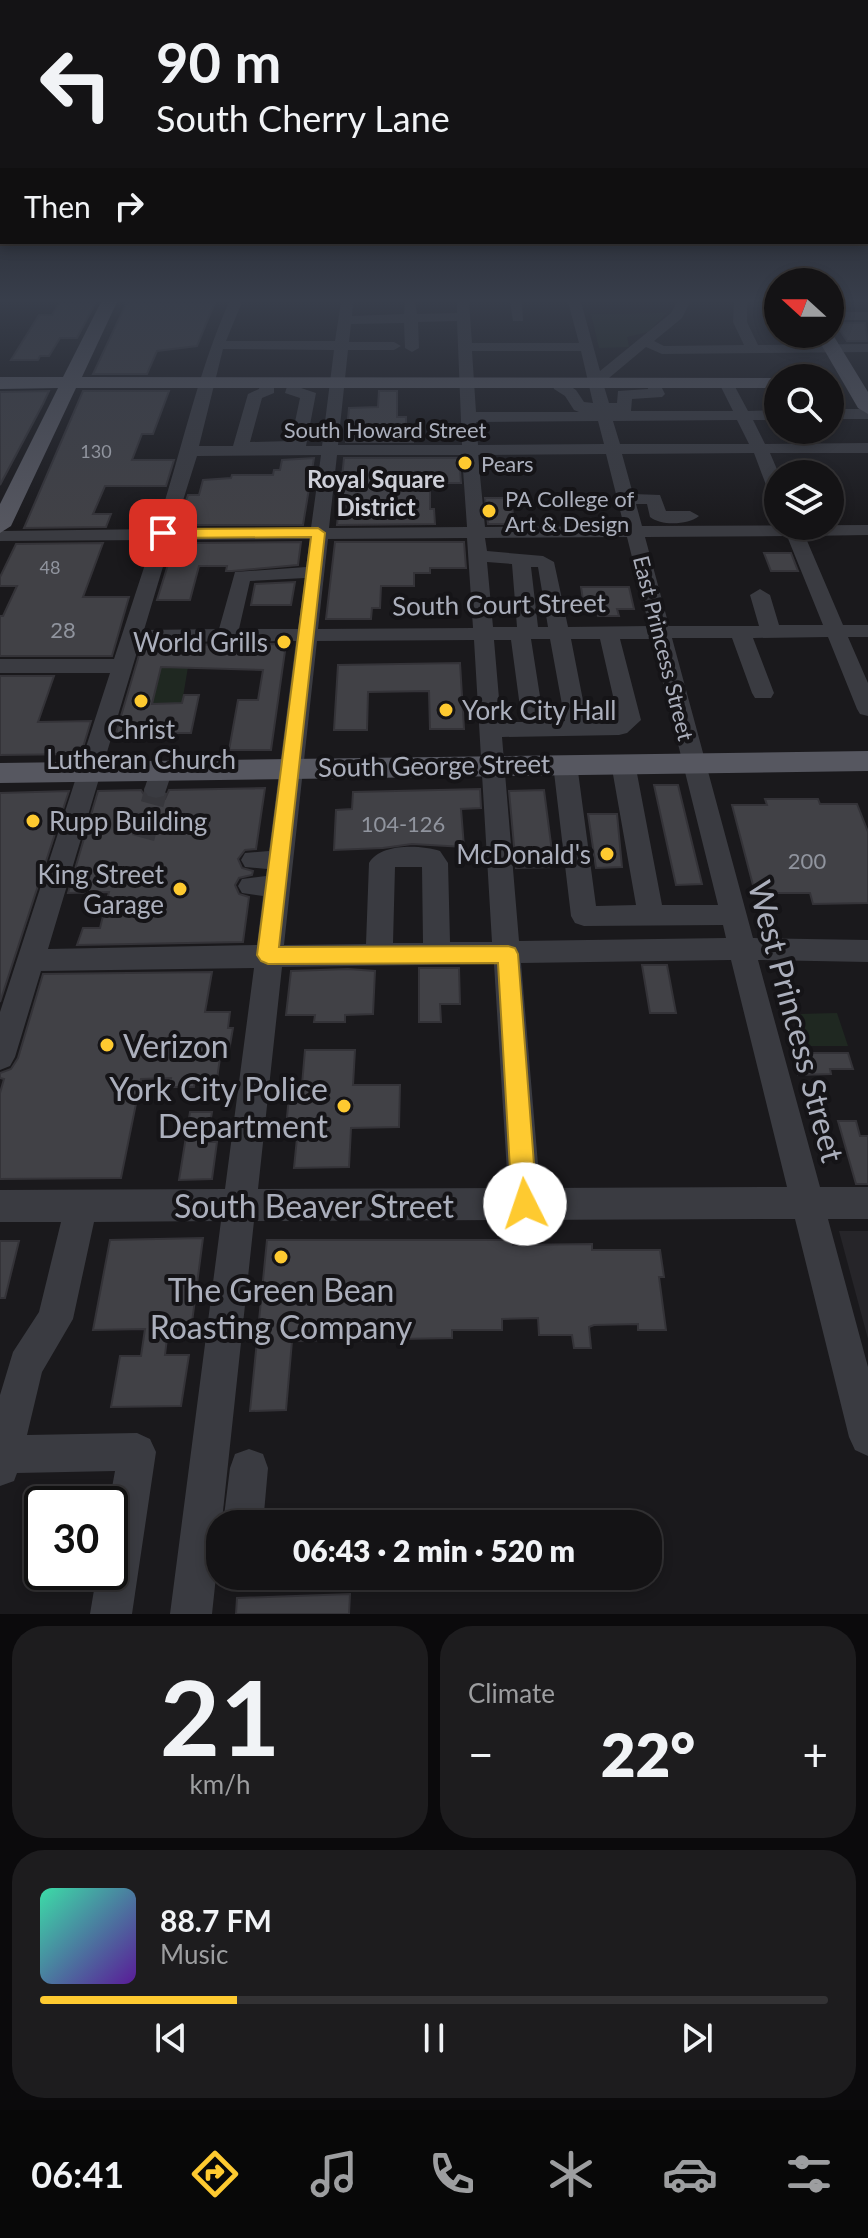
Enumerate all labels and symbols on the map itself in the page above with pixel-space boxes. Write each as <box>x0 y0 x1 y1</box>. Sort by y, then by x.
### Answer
north arrow <box>764 268 844 348</box>
street label: South Howard Street <box>284 416 486 443</box>
house number: 130 <box>80 440 112 462</box>
place label: Pears <box>481 450 534 477</box>
marker: Pears <box>456 454 474 472</box>
district label: Royal Square District <box>307 464 445 521</box>
place label: PA College of Art & Design <box>505 485 635 537</box>
pin <box>129 499 197 567</box>
marker: PA College of Art & Design <box>480 502 498 520</box>
street label: East Princess Street <box>628 553 700 743</box>
house number: 48 <box>40 556 60 578</box>
street label: South Court Street <box>392 586 607 622</box>
house number: 28 <box>50 616 76 643</box>
place label: World Grills <box>133 626 268 658</box>
marker: World Grills <box>275 633 293 651</box>
marker: Christ Lutheran Church <box>132 692 150 710</box>
place label: York City Hall <box>462 694 616 726</box>
marker: York City Hall <box>437 701 455 719</box>
place label: Christ Lutheran Church <box>46 713 236 775</box>
street label: South George Street <box>318 747 551 783</box>
place label: Rupp Building <box>49 805 207 837</box>
house number: 104-126 <box>361 810 445 837</box>
marker: Rupp Building <box>24 812 42 830</box>
place label: McDonald's <box>456 838 591 870</box>
marker: McDonald's <box>598 845 616 863</box>
house number: 200 <box>788 847 826 874</box>
place label: King Street Garage <box>37 858 165 920</box>
street label: West Princess Street <box>741 876 853 1167</box>
marker: King Street Garage <box>171 880 189 898</box>
place label: Verizon <box>123 1026 229 1065</box>
marker: Verizon <box>98 1036 116 1054</box>
place label: York City Police Department <box>109 1069 329 1145</box>
marker: York City Police Department <box>335 1097 353 1115</box>
position arrow <box>483 1162 567 1246</box>
street label: South Beaver Street <box>174 1186 455 1225</box>
marker: The Green Bean Roasting Company <box>272 1248 290 1266</box>
place label: The Green Bean Roasting Company <box>150 1270 413 1346</box>
speed limit sign: 30 <box>24 1486 128 1590</box>

